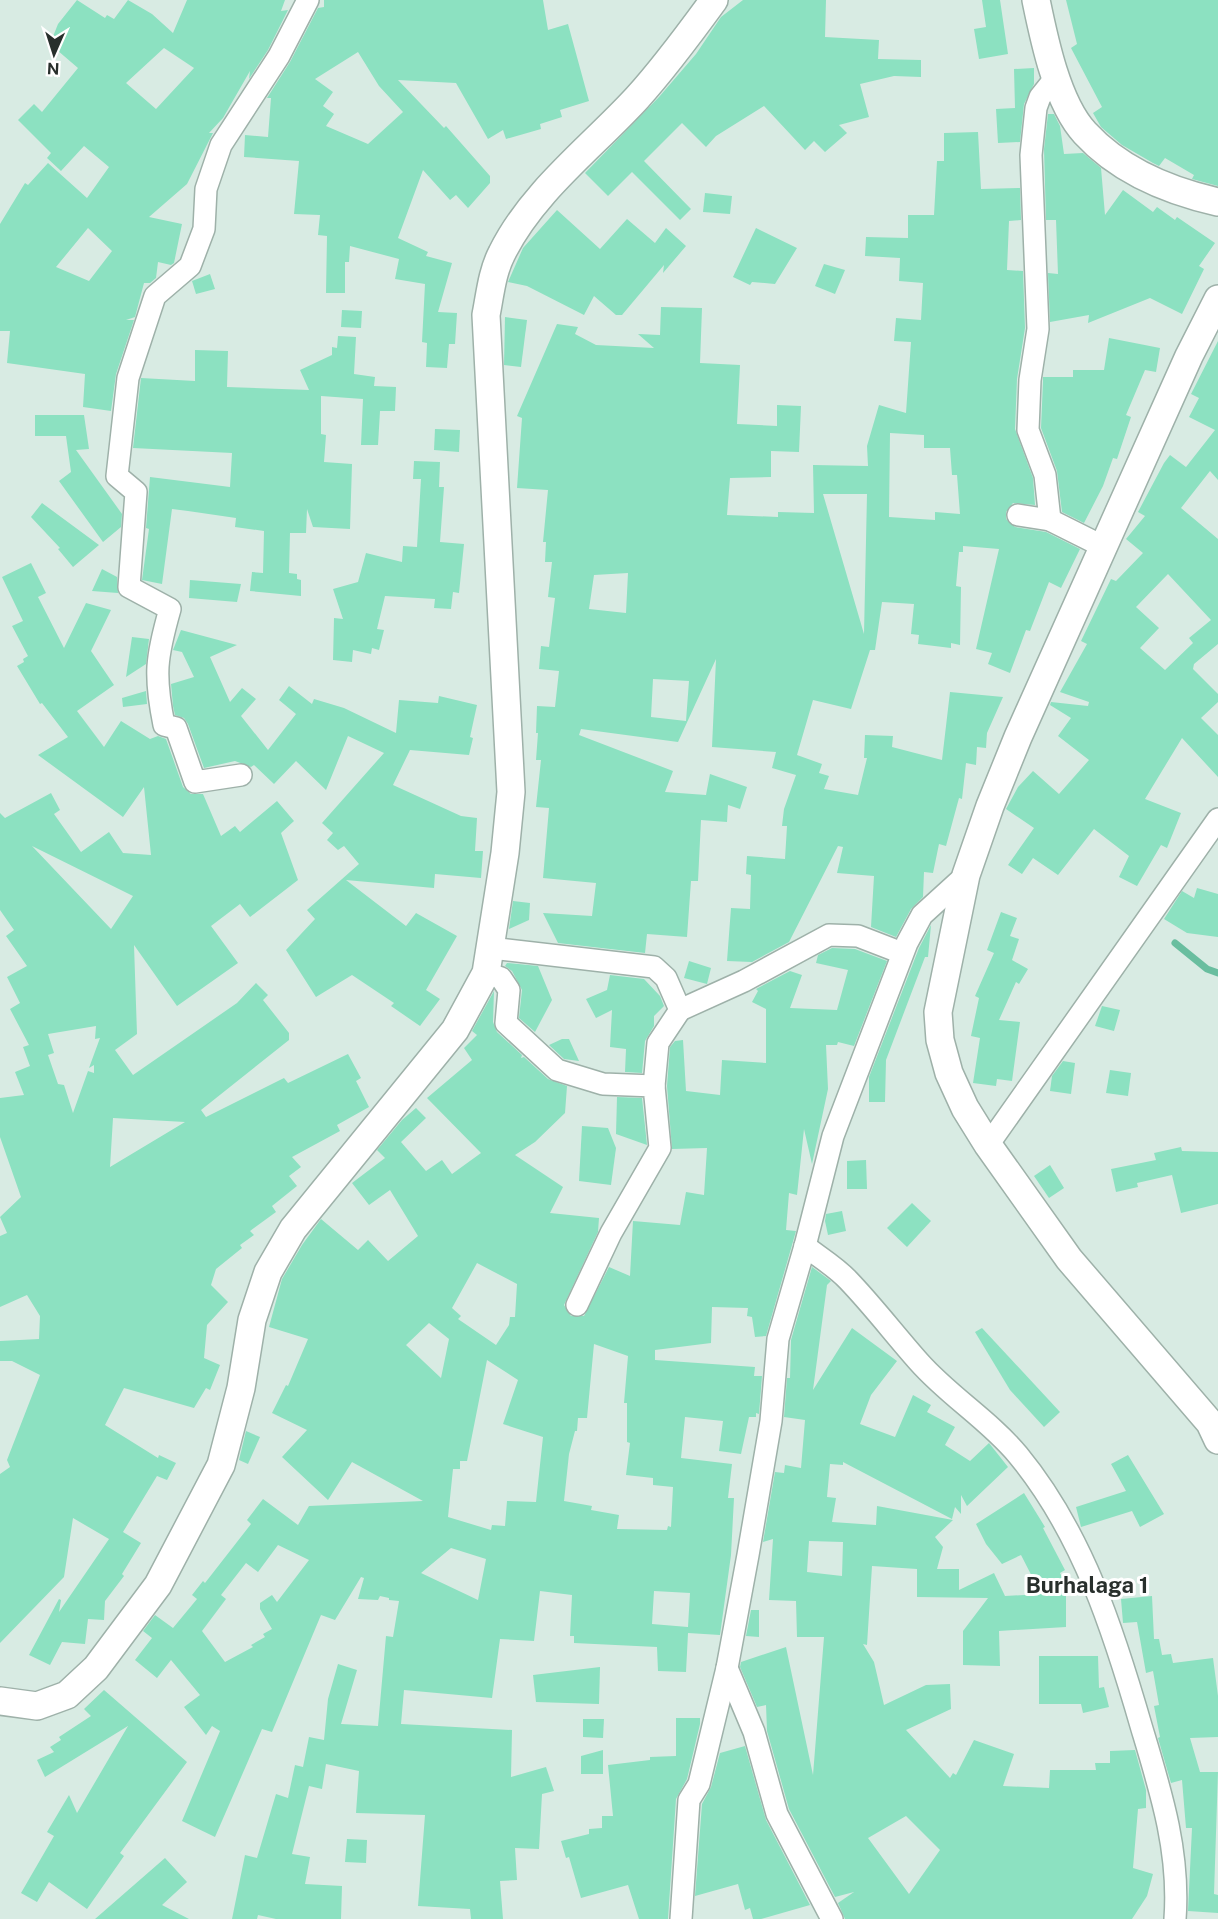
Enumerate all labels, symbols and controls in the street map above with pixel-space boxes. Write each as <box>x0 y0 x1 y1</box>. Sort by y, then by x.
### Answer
north arrow <box>24 24 84 84</box>
text: N <box>46 59 60 78</box>
district label: Burhalaga 1 <box>1026 1572 1148 1598</box>

